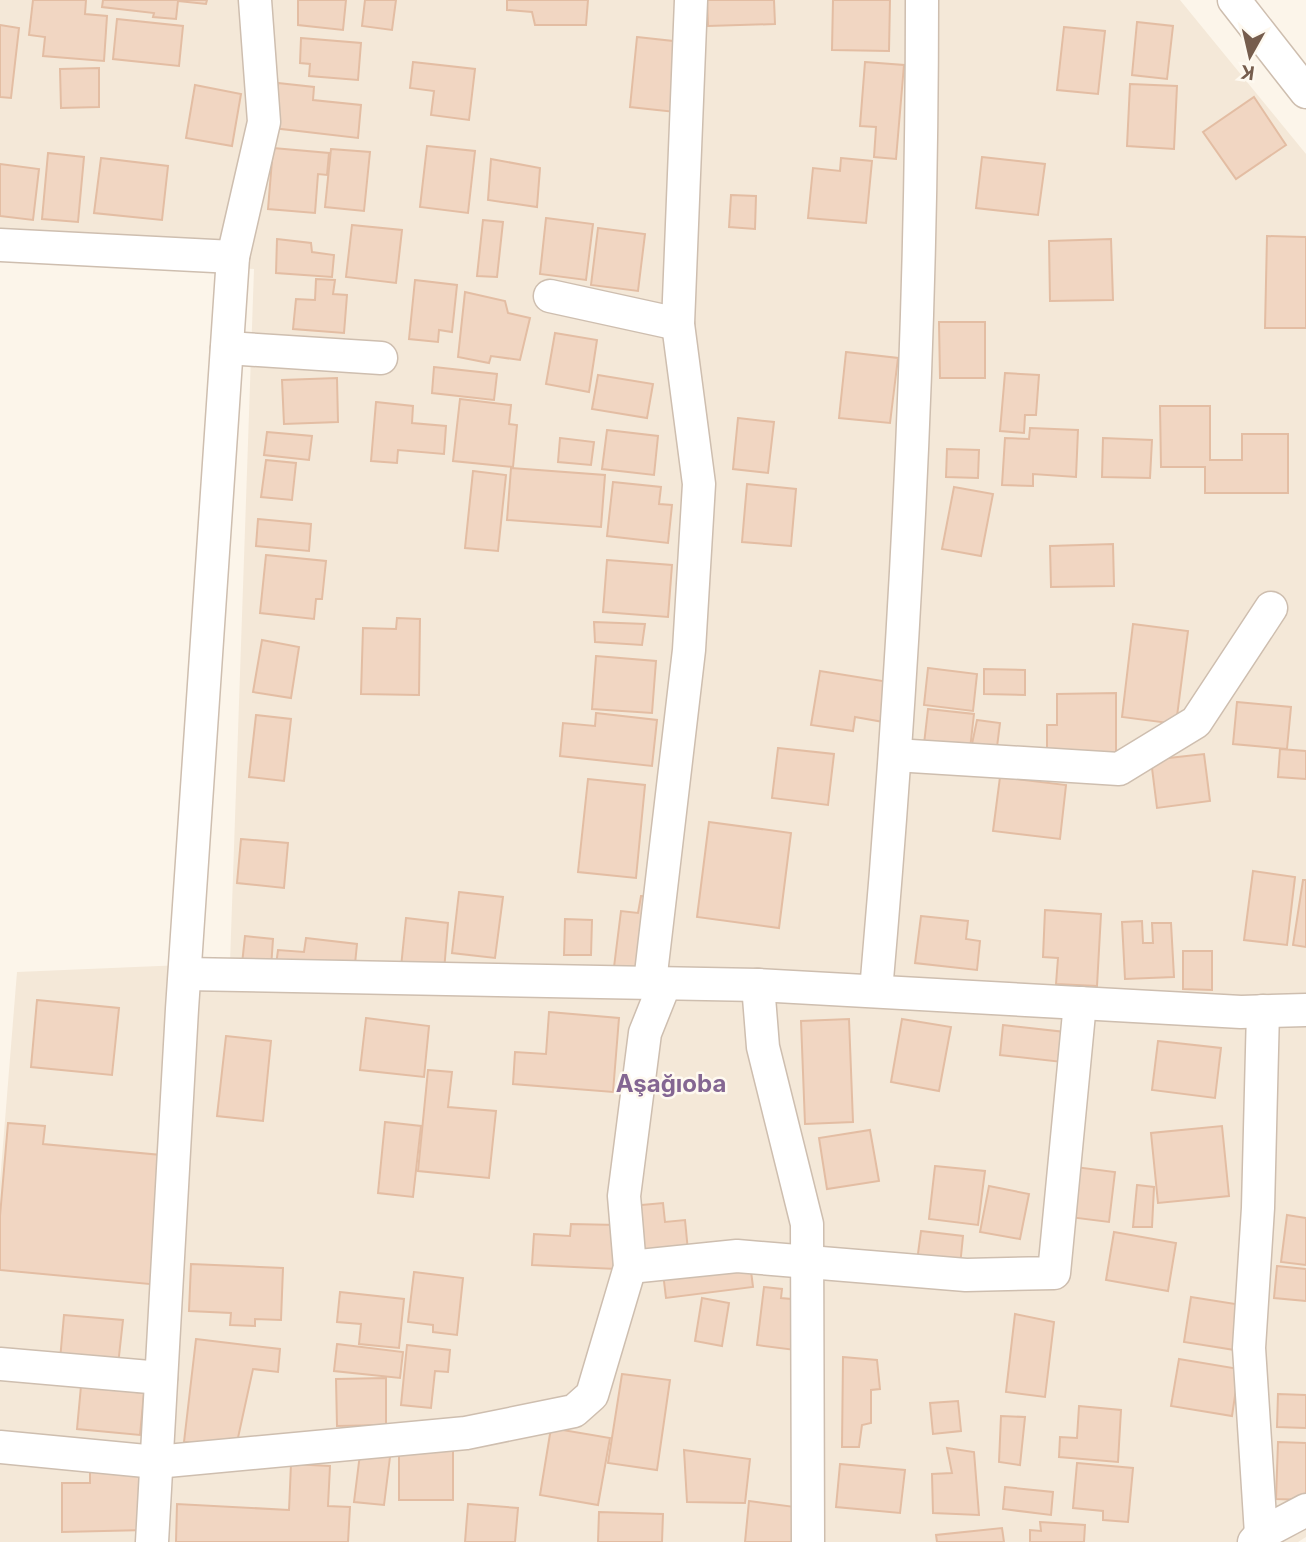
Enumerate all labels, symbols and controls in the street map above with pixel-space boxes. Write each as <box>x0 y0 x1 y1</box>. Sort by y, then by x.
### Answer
north arrow <box>1215 21 1285 91</box>
text: K <box>1239 60 1256 85</box>
district label: Aşağıoba <box>616 1069 726 1098</box>

